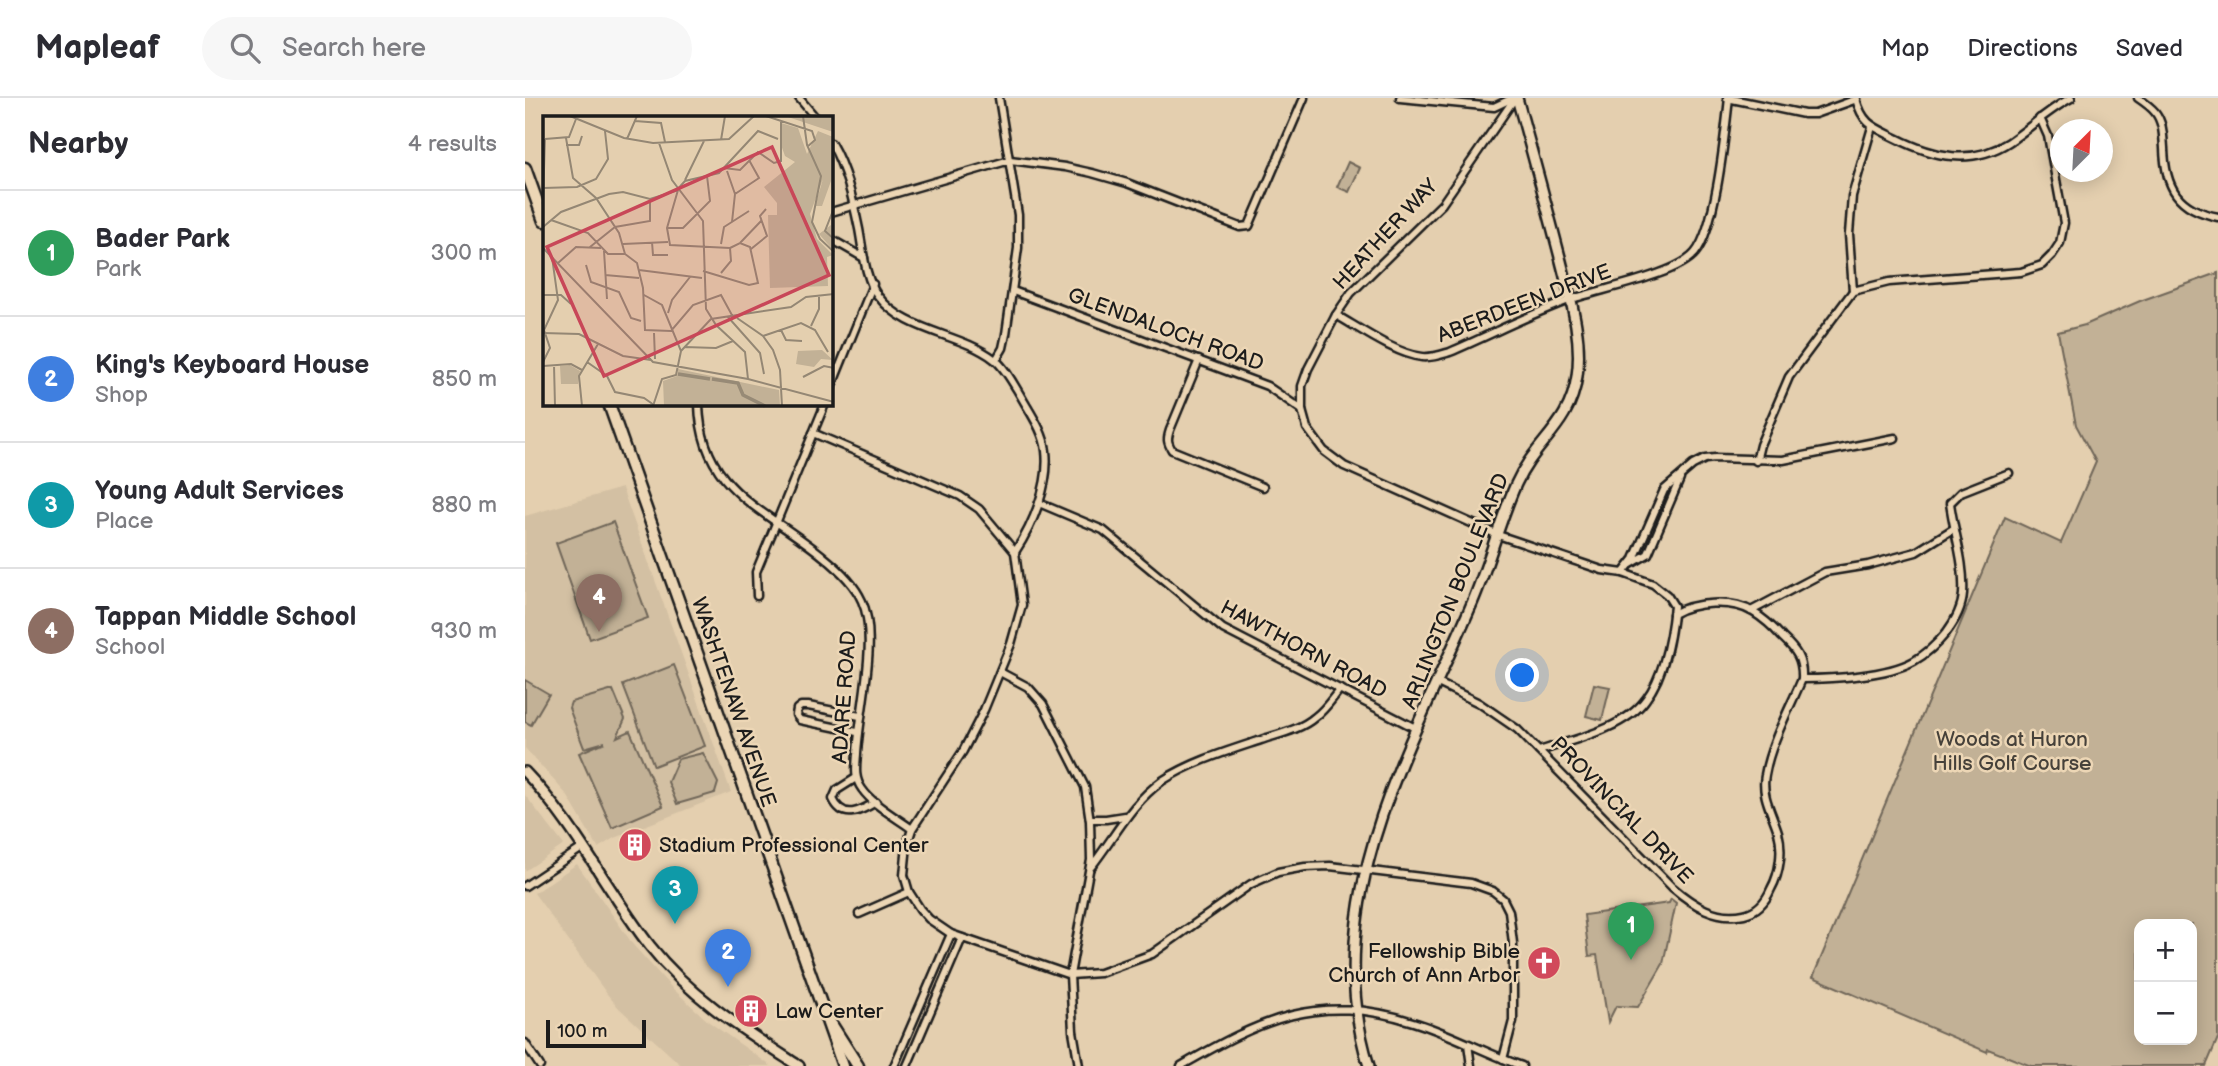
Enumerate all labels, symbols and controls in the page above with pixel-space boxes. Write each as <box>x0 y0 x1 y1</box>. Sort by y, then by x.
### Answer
search box <box>202 17 692 80</box>
text: Mapleaf <box>35 28 160 68</box>
icon: search <box>226 29 264 67</box>
text: Search here <box>282 33 426 64</box>
text: Map <box>1881 34 1929 63</box>
text: Directions <box>1967 34 2078 63</box>
text: Saved <box>2116 34 2183 63</box>
inset map <box>543 116 833 406</box>
north arrow <box>2050 119 2113 182</box>
text: Nearby <box>28 126 128 162</box>
text: 4 results <box>408 130 497 158</box>
street label: HEATHER WAY <box>1328 173 1443 295</box>
text: Bader Park <box>95 224 230 255</box>
text: 1 <box>46 239 56 267</box>
text: 300 m <box>431 239 497 267</box>
text: Park <box>95 255 141 283</box>
street label: ABERDEEN DRIVE <box>1434 259 1615 348</box>
street label: GLENDALOCH ROAD <box>1064 282 1267 377</box>
text: King's Keyboard House <box>95 350 369 381</box>
text: 2 <box>44 365 58 393</box>
text: 850 m <box>432 365 497 393</box>
text: Shop <box>95 381 148 409</box>
street label: ARLINGTON BOULEVARD <box>1397 470 1514 713</box>
text: Young Adult Services <box>95 476 344 507</box>
text: 3 <box>44 491 58 519</box>
text: 880 m <box>431 491 497 519</box>
text: Place <box>95 507 153 535</box>
pin: 4 <box>576 574 622 632</box>
street label: WASHTENAW AVENUE <box>686 594 781 810</box>
street label: HAWTHORN ROAD <box>1216 595 1391 704</box>
text: Tappan Middle School <box>95 602 356 633</box>
text: 4 <box>44 617 58 645</box>
text: 930 m <box>431 617 497 645</box>
street label: ADARE ROAD <box>827 630 862 764</box>
text: School <box>95 633 165 661</box>
your location <box>1505 658 1539 692</box>
park label: Woods at Huron Hills Golf Course <box>1933 727 2092 776</box>
street label: PROVINCIAL DRIVE <box>1545 732 1698 889</box>
building icon: Stadium Professional Center <box>616 826 654 864</box>
place label: Stadium Professional Center <box>659 833 929 858</box>
pin: 3 <box>652 866 698 924</box>
pin: 1 <box>1608 902 1654 960</box>
map controls <box>2134 919 2197 1045</box>
button: + <box>2134 919 2197 982</box>
pin: 2 <box>705 929 751 987</box>
place label: Fellowship Bible Church of Ann Arbor <box>1328 939 1520 988</box>
church icon: Fellowship Bible Church of Ann Arbor <box>1525 944 1563 982</box>
button: − <box>2134 982 2197 1045</box>
building icon: Law Center <box>732 992 770 1030</box>
place label: Law Center <box>775 999 884 1024</box>
scale bar <box>546 1017 646 1049</box>
text: 100 m <box>557 1020 608 1043</box>

